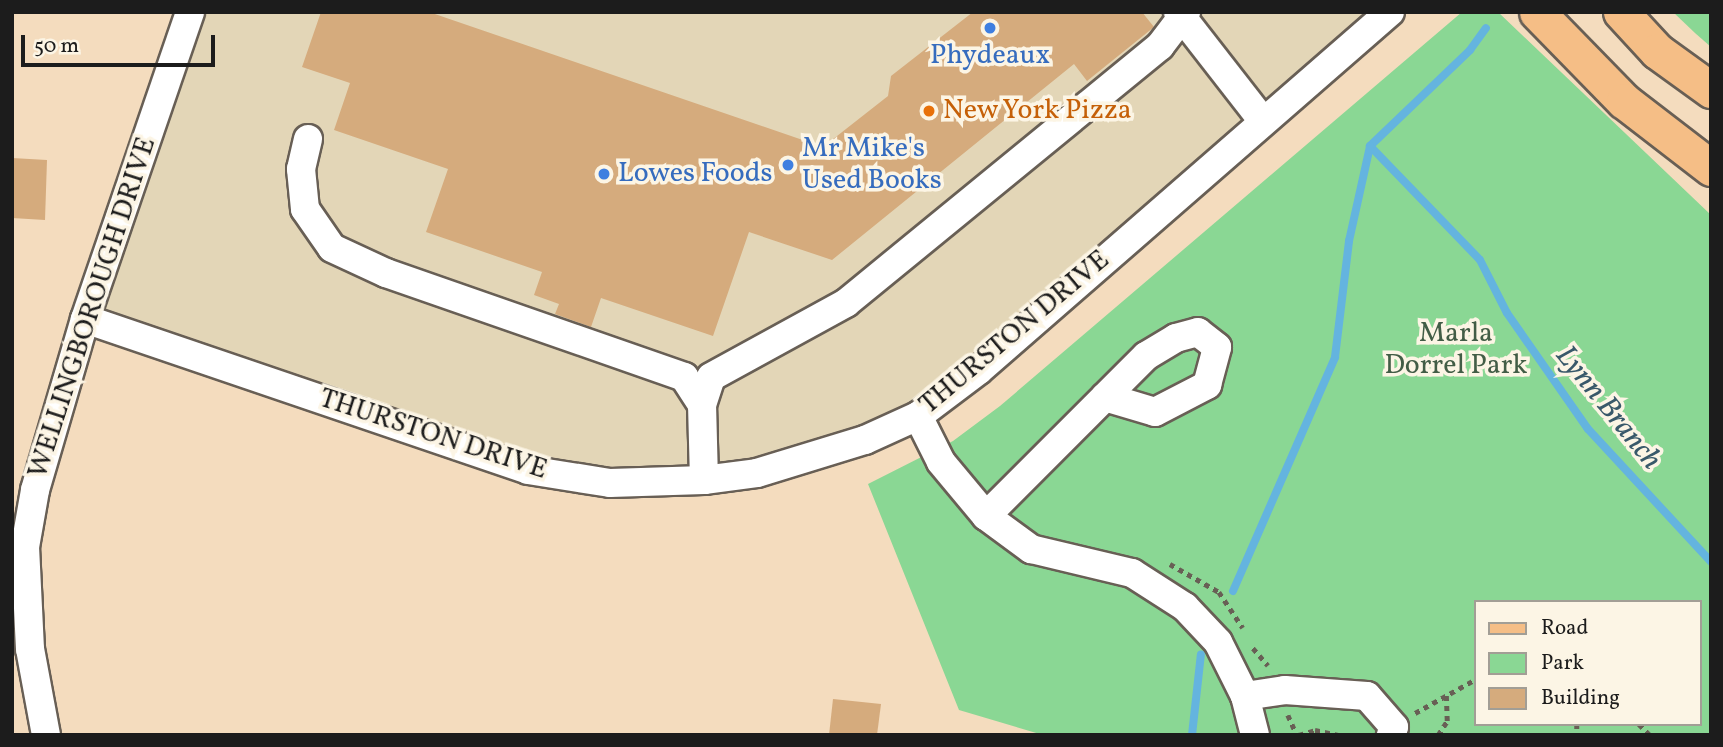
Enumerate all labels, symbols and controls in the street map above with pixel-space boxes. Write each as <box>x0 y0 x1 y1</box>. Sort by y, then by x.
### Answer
marker: Phydeaux <box>982 20 998 36</box>
scale bar <box>24 21 219 65</box>
text: 50 m <box>34 32 79 61</box>
place label: Phydeaux <box>930 39 1050 73</box>
place label: New York Pizza <box>943 94 1133 128</box>
marker: New York Pizza <box>921 103 937 119</box>
place label: Mr Mike's Used Books <box>802 132 942 198</box>
street label: WELLINGBOROUGH DRIVE <box>22 133 164 483</box>
place label: Lowes Foods <box>618 157 772 191</box>
marker: Mr Mike's Used Books <box>780 157 796 173</box>
marker: Lowes Foods <box>596 166 612 182</box>
street label: THURSTON DRIVE <box>913 244 1117 422</box>
park label: Marla Dorrel Park <box>1384 317 1528 383</box>
water label: Lynn Branch <box>1547 339 1669 477</box>
street label: THURSTON DRIVE <box>315 382 551 488</box>
legend <box>1474 600 1702 726</box>
text: Road <box>1541 614 1588 643</box>
text: Park <box>1541 649 1584 678</box>
text: Building <box>1541 684 1620 713</box>

